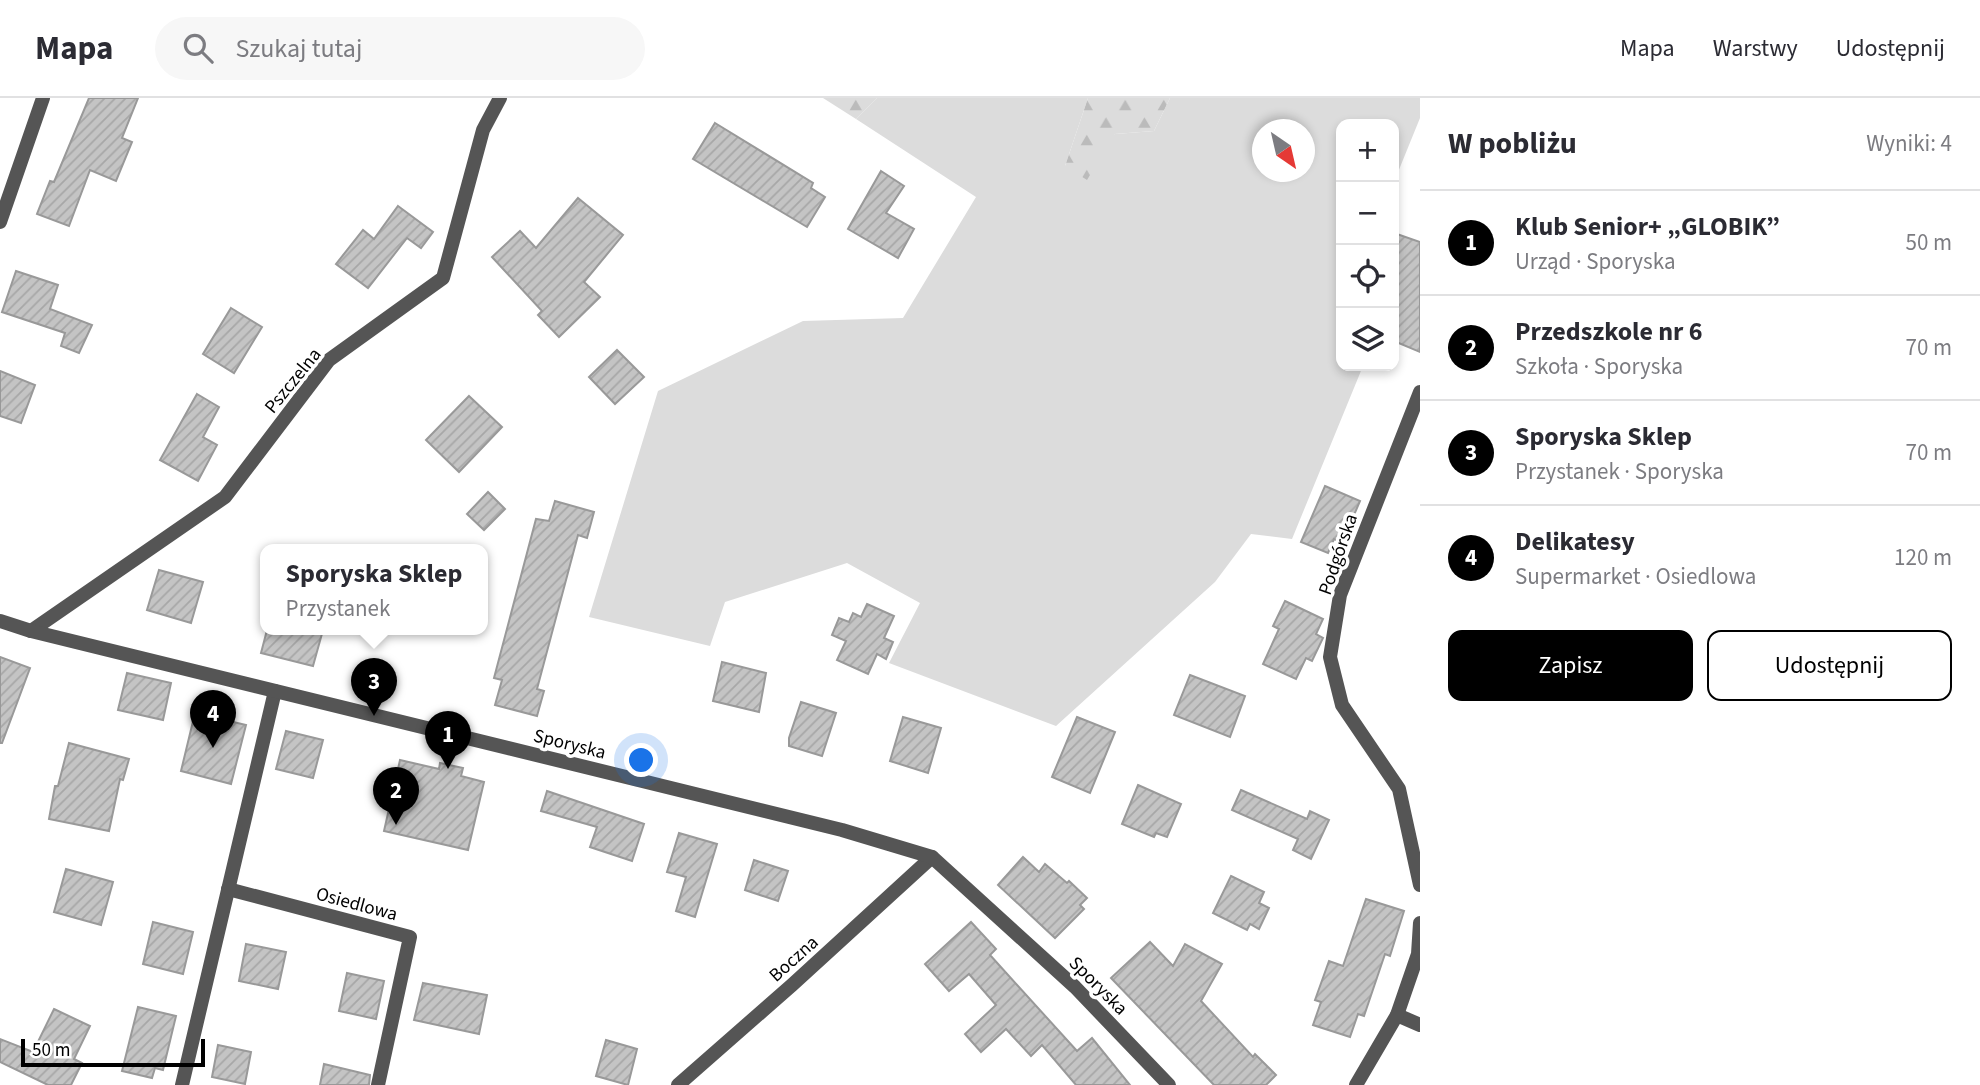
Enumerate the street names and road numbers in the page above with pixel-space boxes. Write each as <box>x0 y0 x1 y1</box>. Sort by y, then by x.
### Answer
street label: Pszczelna <box>258 342 328 419</box>
street label: Podgórska <box>1312 510 1365 599</box>
street label: Sporyska <box>531 722 609 766</box>
street label: Osiedlowa <box>313 881 400 928</box>
street label: Boczna <box>763 930 825 989</box>
street label: Sporyska <box>1062 950 1134 1022</box>

